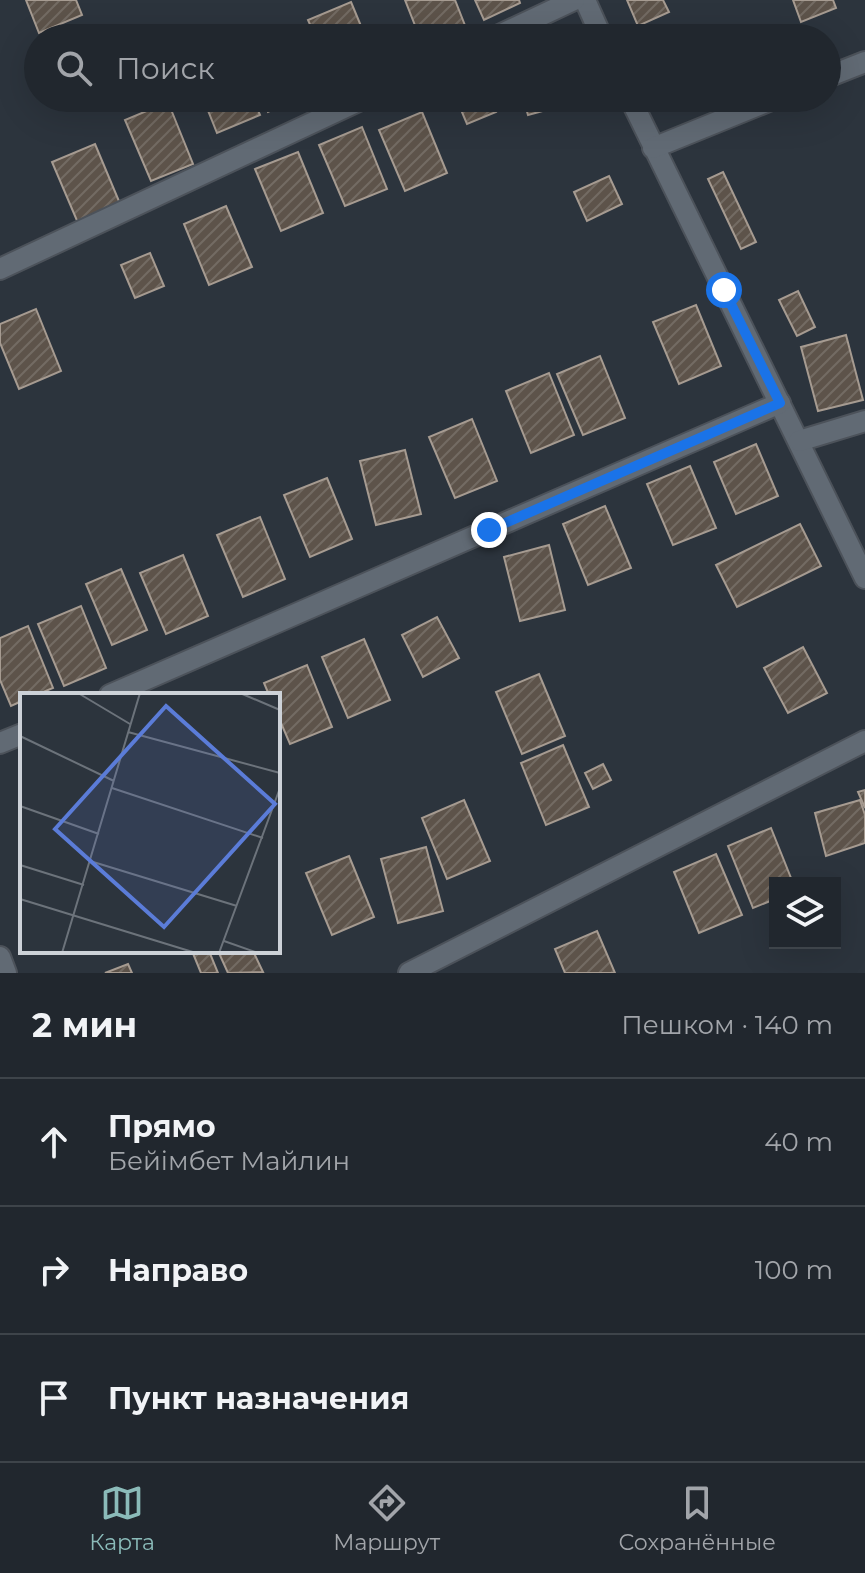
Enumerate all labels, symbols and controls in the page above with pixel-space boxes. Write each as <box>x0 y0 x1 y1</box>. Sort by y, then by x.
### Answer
search box <box>24 24 841 112</box>
icon: search <box>52 46 96 90</box>
text: Поиск <box>116 50 215 87</box>
route start <box>706 272 742 308</box>
route end <box>471 512 507 548</box>
inset map <box>20 693 280 953</box>
map controls <box>769 877 841 949</box>
button: layers <box>769 877 841 949</box>
text: 2 мин <box>32 1004 137 1046</box>
text: Пешком · 140 m <box>621 1009 833 1041</box>
text: Прямо <box>108 1108 216 1145</box>
icon: ahead <box>32 1120 76 1164</box>
text: 40 m <box>764 1126 833 1158</box>
text: Бейімбет Майлин <box>108 1145 350 1177</box>
icon: right <box>32 1248 76 1292</box>
text: Направо <box>108 1252 248 1289</box>
text: 100 m <box>755 1254 833 1286</box>
icon: arrive <box>32 1376 76 1420</box>
text: Пункт назначения <box>108 1380 409 1417</box>
tab: Карта <box>89 1481 155 1556</box>
tab: Маршрут <box>333 1481 440 1556</box>
tab: Сохранённые <box>619 1481 776 1556</box>

